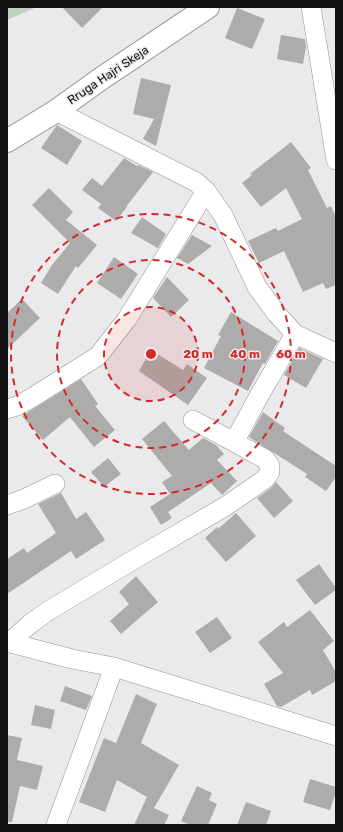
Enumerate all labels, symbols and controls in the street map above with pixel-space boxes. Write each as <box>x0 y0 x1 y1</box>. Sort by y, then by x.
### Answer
street label: Rruga Hajri Skeja <box>65 43 151 107</box>
centre of rings <box>144 347 158 361</box>
text: 20 m <box>183 347 213 361</box>
text: 40 m <box>230 347 260 361</box>
text: 60 m <box>276 347 306 361</box>

